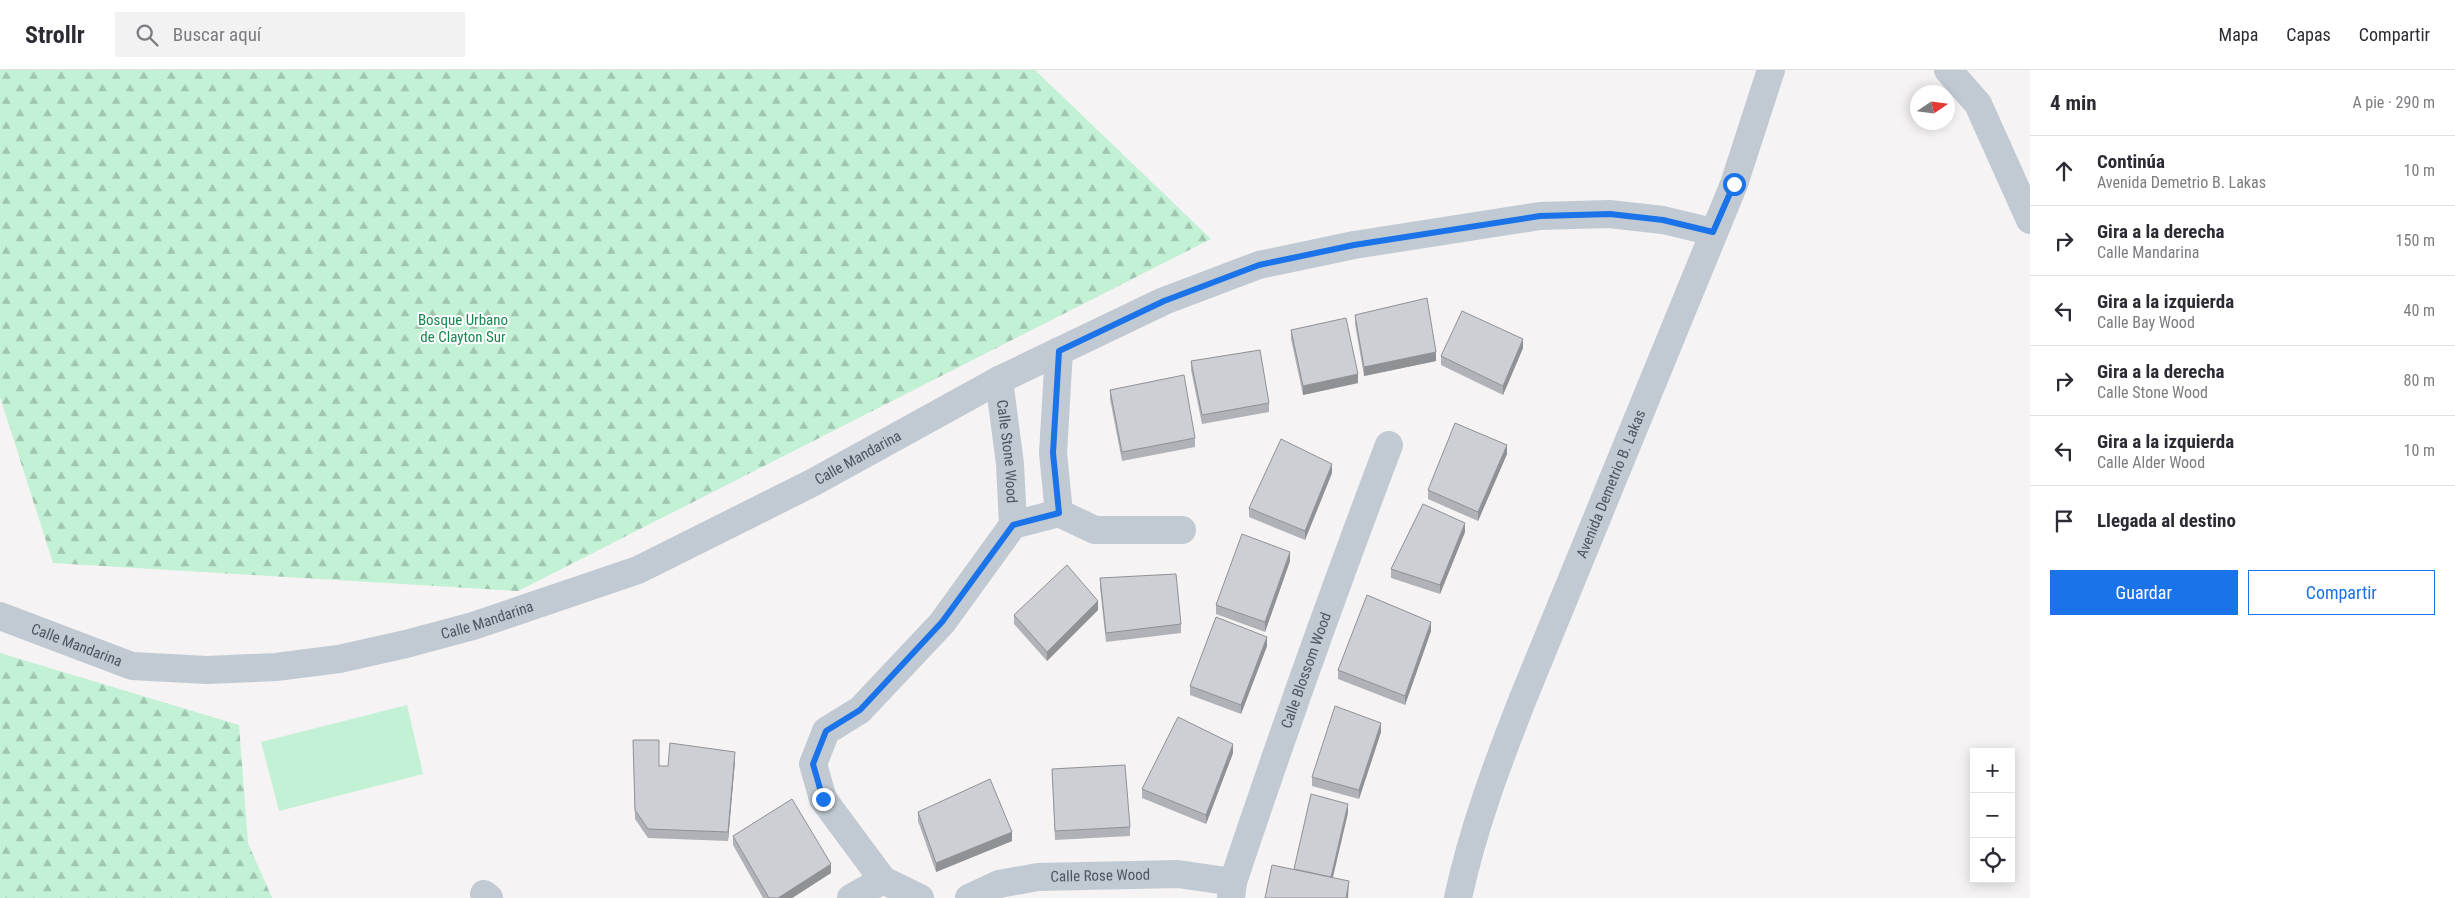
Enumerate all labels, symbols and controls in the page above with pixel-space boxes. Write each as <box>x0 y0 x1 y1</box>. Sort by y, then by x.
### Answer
search box <box>115 12 465 57</box>
text: Strollr <box>25 21 85 49</box>
icon: search <box>133 21 161 49</box>
text: Buscar aquí <box>173 23 261 46</box>
text: Mapa <box>2219 24 2258 45</box>
text: Capas <box>2286 24 2331 45</box>
text: Compartir <box>2359 24 2430 45</box>
north arrow <box>1910 85 1955 130</box>
text: 4 min <box>2050 91 2097 115</box>
text: A pie · 290 m <box>2352 93 2435 112</box>
text: Continúa <box>2097 150 2165 173</box>
icon: ahead <box>2050 157 2078 185</box>
text: 10 m <box>2403 161 2435 180</box>
route start <box>1723 173 1746 196</box>
text: Avenida Demetrio B. Lakas <box>2097 173 2266 192</box>
text: Gira a la derecha <box>2097 220 2224 243</box>
icon: right <box>2050 227 2078 255</box>
text: 150 m <box>2396 231 2435 250</box>
text: Calle Mandarina <box>2097 243 2199 262</box>
text: Gira a la izquierda <box>2097 290 2234 313</box>
icon: left <box>2050 297 2078 325</box>
text: 40 m <box>2403 301 2435 320</box>
park label: Bosque Urbano de Clayton Sur <box>418 311 508 346</box>
text: Calle Bay Wood <box>2097 313 2195 332</box>
text: Gira a la derecha <box>2097 360 2224 383</box>
icon: right <box>2050 367 2078 395</box>
text: 80 m <box>2403 371 2435 390</box>
text: Calle Stone Wood <box>2097 383 2208 402</box>
street label: Calle Stone Wood <box>993 399 1021 504</box>
street label: Avenida Demetrio B. Lakas <box>1573 407 1649 561</box>
street label: Calle Mandarina <box>811 427 904 489</box>
text: Gira a la izquierda <box>2097 430 2234 453</box>
icon: left <box>2050 437 2078 465</box>
text: 10 m <box>2403 441 2435 460</box>
text: Calle Alder Wood <box>2097 453 2205 472</box>
icon: arrive <box>2050 507 2078 535</box>
text: Llegada al destino <box>2097 509 2236 532</box>
button: Guardar <box>2050 570 2238 615</box>
button: Compartir <box>2248 570 2435 615</box>
street label: Calle Mandarina <box>439 597 536 643</box>
street label: Calle Blossom Wood <box>1277 610 1335 731</box>
street label: Calle Mandarina <box>29 620 125 670</box>
map controls <box>1970 748 2015 883</box>
button: + <box>1970 748 2015 793</box>
route end <box>812 788 835 811</box>
button: − <box>1970 793 2015 838</box>
button: locate <box>1970 838 2015 883</box>
street label: Calle Rose Wood <box>1050 866 1150 886</box>

